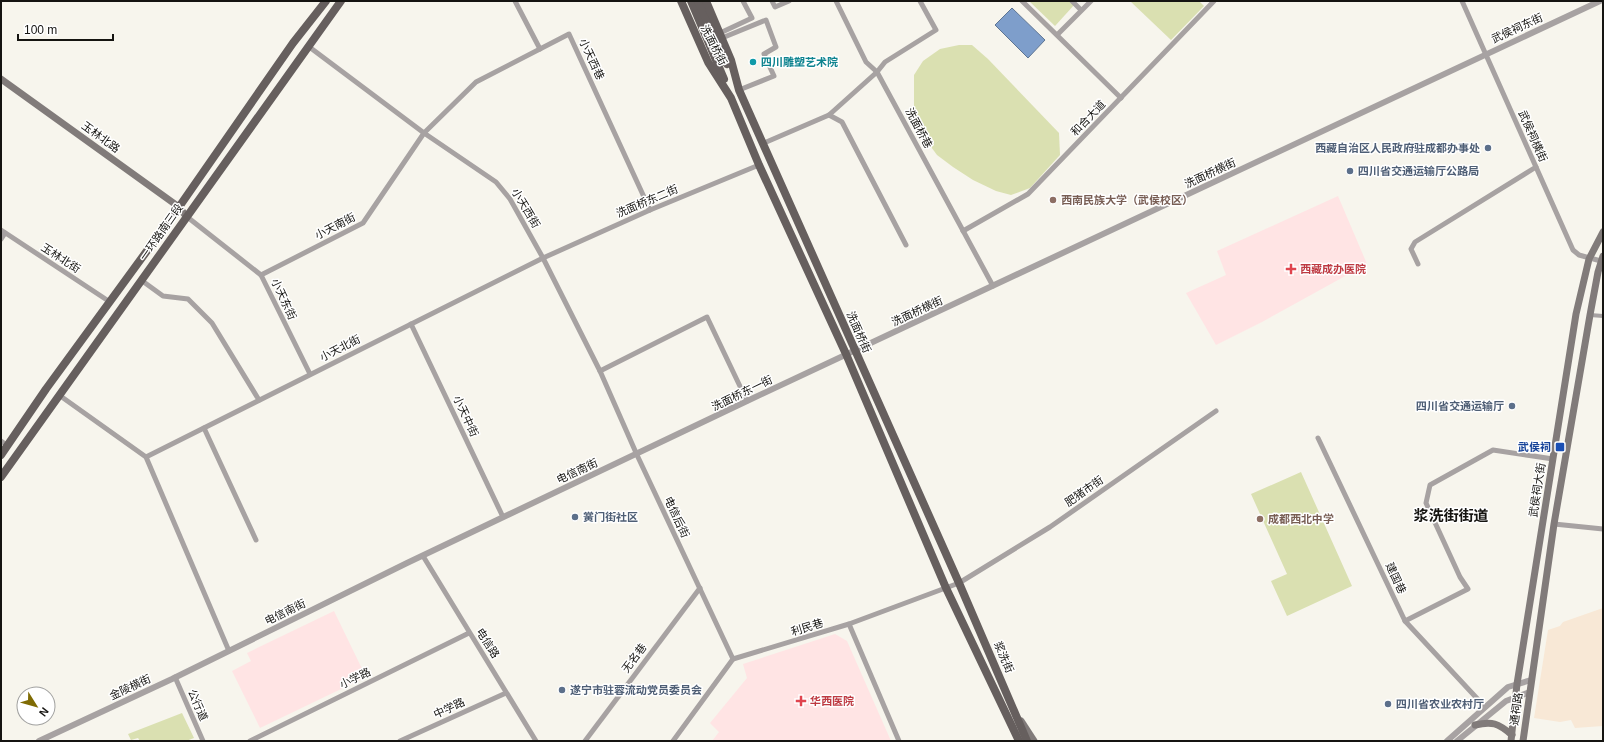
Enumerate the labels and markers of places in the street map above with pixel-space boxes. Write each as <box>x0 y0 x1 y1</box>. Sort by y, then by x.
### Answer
place label: 四川雕塑艺术院 <box>761 56 838 68</box>
marker: 四川雕塑艺术院 <box>748 57 758 67</box>
place label: 西藏自治区人民政府驻成都办事处 <box>1315 142 1480 154</box>
marker: 西藏自治区人民政府驻成都办事处 <box>1483 143 1493 153</box>
place label: 四川省交通运输厅公路局 <box>1358 165 1479 177</box>
marker: 四川省交通运输厅公路局 <box>1345 166 1355 176</box>
place label: 西南民族大学（武侯校区） <box>1061 194 1193 206</box>
marker: 西南民族大学（武侯校区） <box>1048 195 1058 205</box>
marker: 西藏成办医院 <box>1285 263 1297 275</box>
place label: 西藏成办医院 <box>1300 263 1366 275</box>
place label: 四川省交通运输厅 <box>1416 400 1504 412</box>
marker: 四川省交通运输厅 <box>1507 401 1517 411</box>
place label: 武侯祠 <box>1518 441 1551 453</box>
marker: 武侯祠 <box>1554 441 1566 453</box>
place label: 黉门街社区 <box>583 511 638 523</box>
marker: 黉门街社区 <box>570 512 580 522</box>
place label: 成都西北中学 <box>1268 513 1334 525</box>
marker: 成都西北中学 <box>1255 514 1265 524</box>
place label: 遂宁市驻蓉流动党员委员会 <box>570 684 702 696</box>
marker: 遂宁市驻蓉流动党员委员会 <box>557 685 567 695</box>
marker: 华西医院 <box>795 695 807 707</box>
place label: 华西医院 <box>810 695 854 707</box>
place label: 四川省农业农村厅 <box>1396 698 1484 710</box>
marker: 四川省农业农村厅 <box>1383 699 1393 709</box>

